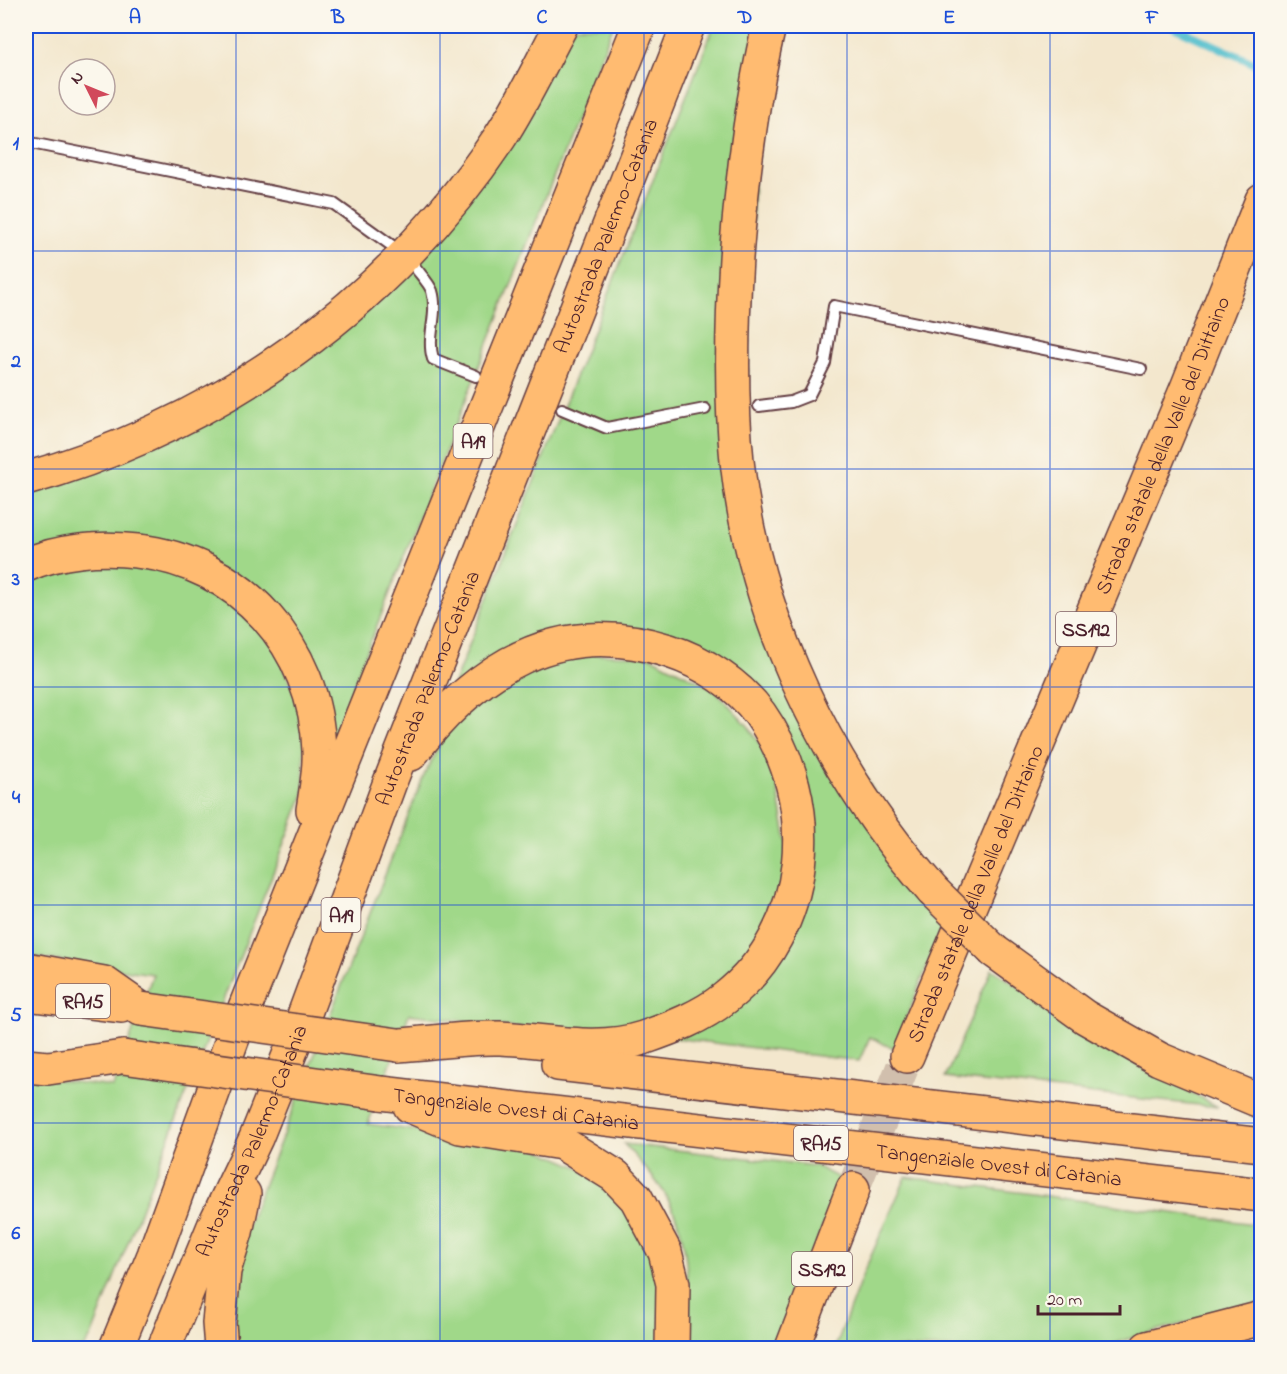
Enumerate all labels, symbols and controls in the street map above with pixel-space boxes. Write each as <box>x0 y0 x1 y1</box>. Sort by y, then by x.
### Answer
text: A <box>129 4 141 33</box>
text: B <box>330 4 345 33</box>
text: C <box>537 4 548 33</box>
text: D <box>737 4 752 33</box>
text: E <box>943 4 955 33</box>
text: F <box>1145 4 1159 33</box>
north arrow <box>57 57 117 117</box>
text: N <box>65 66 90 90</box>
street label: Autostrada Palermo-Catania <box>547 114 667 358</box>
text: 1 <box>13 130 20 159</box>
street label: Strada statale della Valle del Dittaino <box>1089 292 1239 600</box>
text: 2 <box>10 348 21 377</box>
road number: A19 <box>454 424 492 458</box>
text: 3 <box>11 566 20 595</box>
street label: Autostrada Palermo-Catania <box>370 567 489 810</box>
road number: SS192 <box>1056 612 1116 646</box>
street label: Strada statale della Valle del Dittaino <box>901 741 1053 1048</box>
text: 4 <box>12 784 21 813</box>
road number: A19 <box>322 898 360 932</box>
road number: RA15 <box>56 984 110 1018</box>
text: 5 <box>10 1002 22 1031</box>
street label: Autostrada Palermo-Catania <box>190 1021 316 1262</box>
street label: Tangenziale Ovest di Catania <box>391 1081 641 1140</box>
road number: RA15 <box>794 1126 848 1160</box>
street label: Tangenziale Ovest di Catania <box>874 1137 1123 1196</box>
text: 6 <box>12 1220 21 1249</box>
road number: SS192 <box>792 1252 852 1286</box>
scale bar <box>1038 1278 1120 1316</box>
text: 20 m <box>1047 1288 1082 1314</box>

